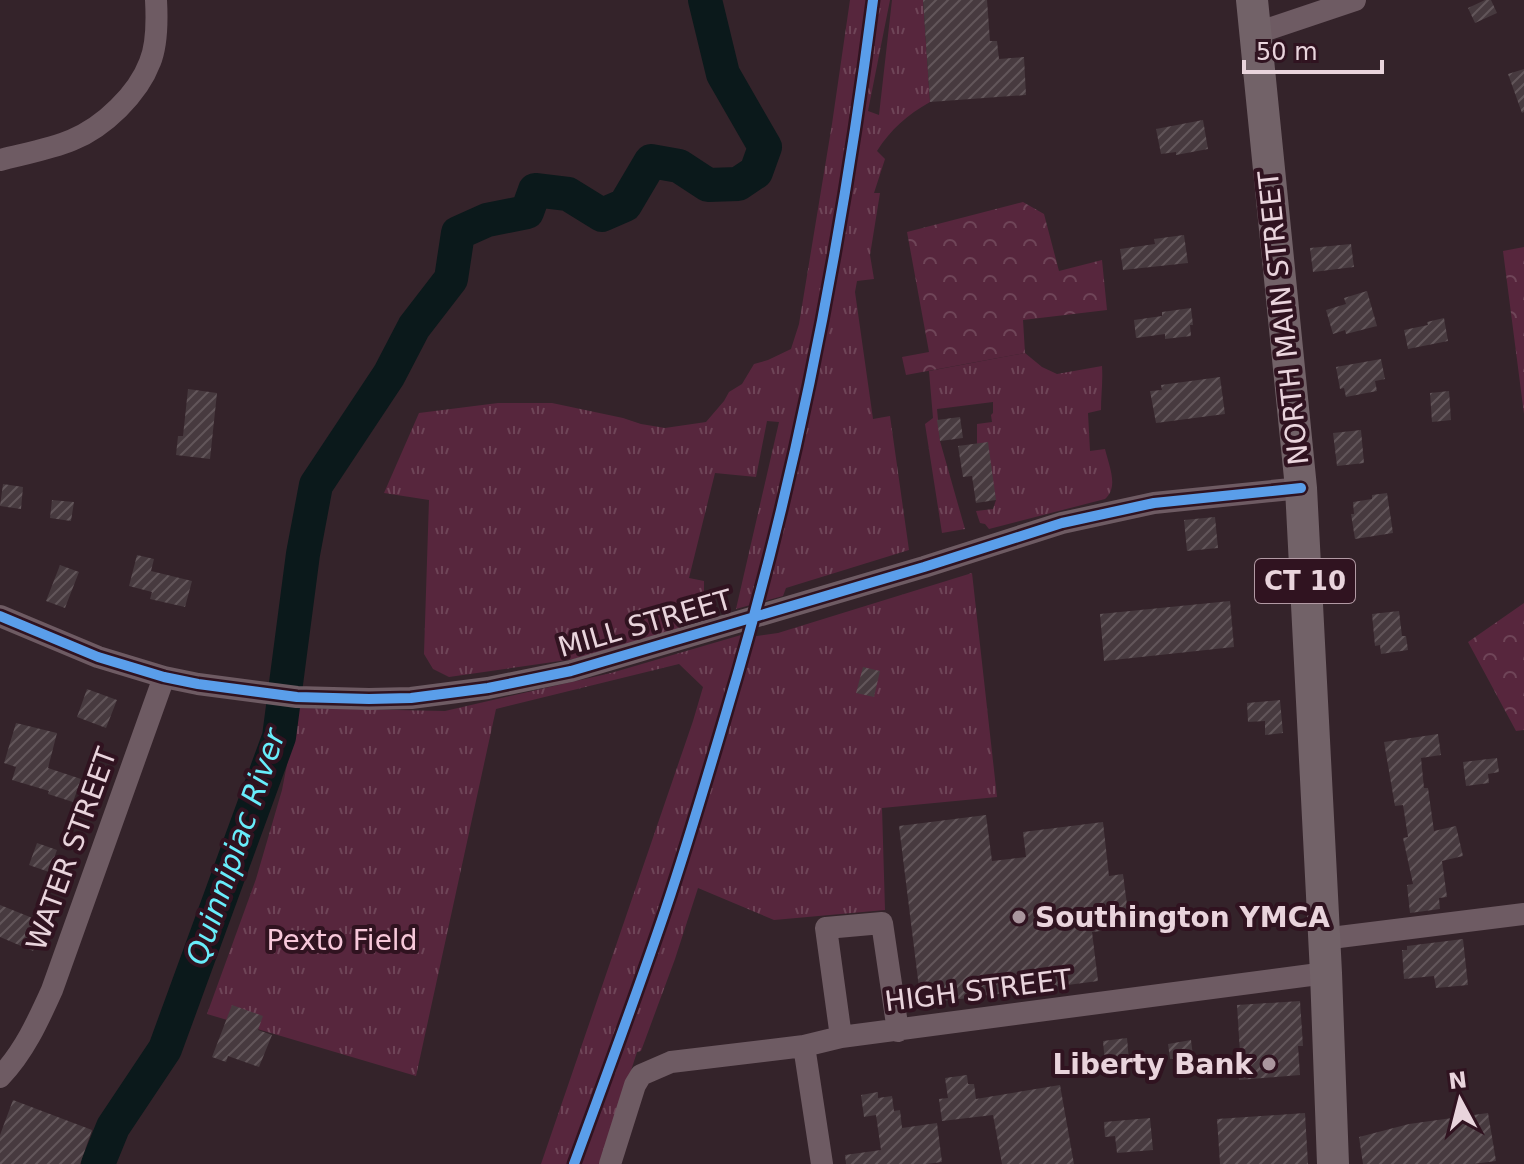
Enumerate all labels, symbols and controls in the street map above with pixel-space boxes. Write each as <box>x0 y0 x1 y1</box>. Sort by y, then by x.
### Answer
scale bar <box>1244 24 1382 74</box>
text: 50 m <box>1256 38 1318 66</box>
street label: NORTH MAIN STREET <box>1252 168 1315 467</box>
road number: CT 10 <box>1255 559 1355 603</box>
street label: MILL STREET <box>554 583 737 664</box>
water label: Quinnipiac River <box>179 723 293 969</box>
street label: WATER STREET <box>20 743 124 955</box>
place label: Southington YMCA <box>1035 901 1330 934</box>
marker: Southington YMCA <box>1010 908 1028 926</box>
park label: Pexto Field <box>267 924 417 957</box>
street label: HIGH STREET <box>883 963 1074 1018</box>
place label: Liberty Bank <box>1053 1048 1254 1081</box>
marker: Liberty Bank <box>1260 1055 1278 1073</box>
north arrow <box>1420 1060 1500 1140</box>
text: N <box>1447 1067 1468 1094</box>

